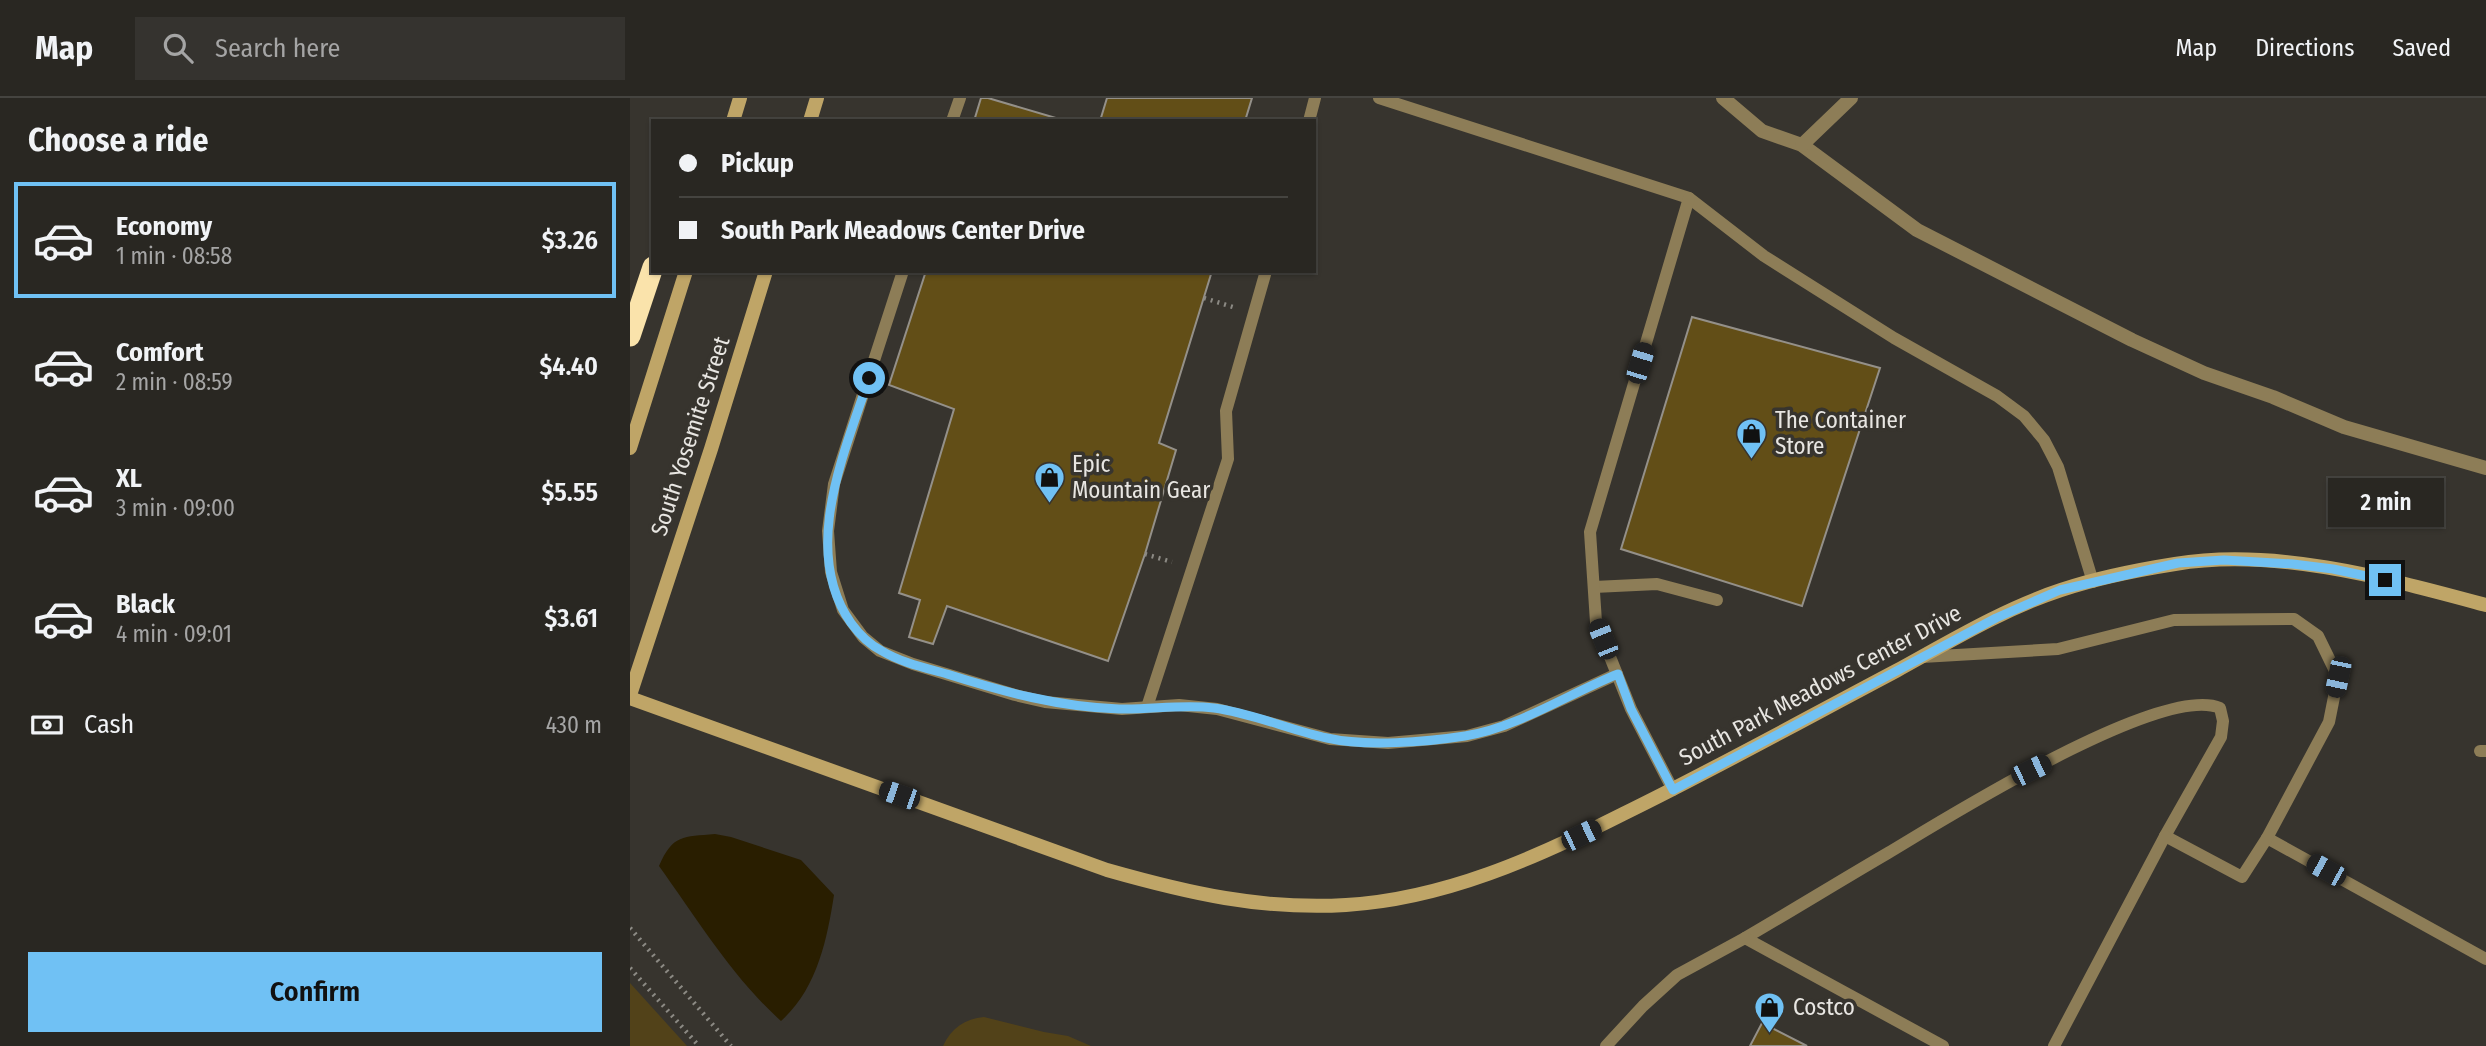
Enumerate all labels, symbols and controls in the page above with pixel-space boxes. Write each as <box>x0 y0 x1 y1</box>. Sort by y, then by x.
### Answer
search box <box>135 17 625 80</box>
text: Map <box>35 28 93 68</box>
icon: search <box>159 29 197 67</box>
text: Search here <box>215 33 340 64</box>
text: Map <box>2176 34 2217 62</box>
text: Directions <box>2255 34 2354 62</box>
text: Saved <box>2392 34 2451 62</box>
text: Choose a ride <box>28 121 209 159</box>
text: Pickup <box>721 148 794 179</box>
icon: car <box>32 209 95 272</box>
text: Economy <box>116 211 212 242</box>
text: South Park Meadows Center Drive <box>721 215 1085 246</box>
text: $3.26 <box>542 225 598 256</box>
text: 1 min · 08:58 <box>116 242 232 270</box>
street label: South Yosemite Street <box>645 332 736 539</box>
icon: car <box>32 335 95 398</box>
text: Comfort <box>116 337 204 368</box>
car <box>1624 340 1657 386</box>
text: $4.40 <box>539 351 598 382</box>
route start <box>853 362 885 394</box>
text: 2 min · 08:59 <box>116 368 233 396</box>
place label: The Container Store <box>1775 406 1906 460</box>
shop icon: The Container Store <box>1735 416 1769 460</box>
place label: Epic Mountain Gear <box>1072 450 1210 504</box>
shop icon: Epic Mountain Gear <box>1032 460 1066 504</box>
icon: car <box>32 461 95 524</box>
text: XL <box>116 463 142 494</box>
text: $5.55 <box>541 477 598 508</box>
callout: 2 min <box>2327 478 2443 528</box>
text: 2 min <box>2360 488 2412 516</box>
text: 3 min · 09:00 <box>116 494 235 522</box>
route end <box>2369 564 2401 596</box>
icon: car <box>32 587 95 650</box>
text: Black <box>116 589 175 620</box>
street label: South Park Meadows Center Drive <box>1674 599 1966 771</box>
text: $3.61 <box>544 603 598 634</box>
car <box>1586 616 1621 662</box>
text: 4 min · 09:01 <box>116 620 232 648</box>
car <box>2324 654 2353 700</box>
icon: cash <box>28 706 66 744</box>
text: Cash <box>84 709 134 740</box>
text: 430 m <box>546 711 602 739</box>
car <box>2008 751 2055 789</box>
car <box>876 778 923 812</box>
car <box>1558 816 1605 854</box>
car <box>2303 851 2350 889</box>
button: Confirm <box>28 952 602 1032</box>
shop icon: Costco <box>1753 990 1787 1034</box>
place label: Costco <box>1793 993 1855 1021</box>

